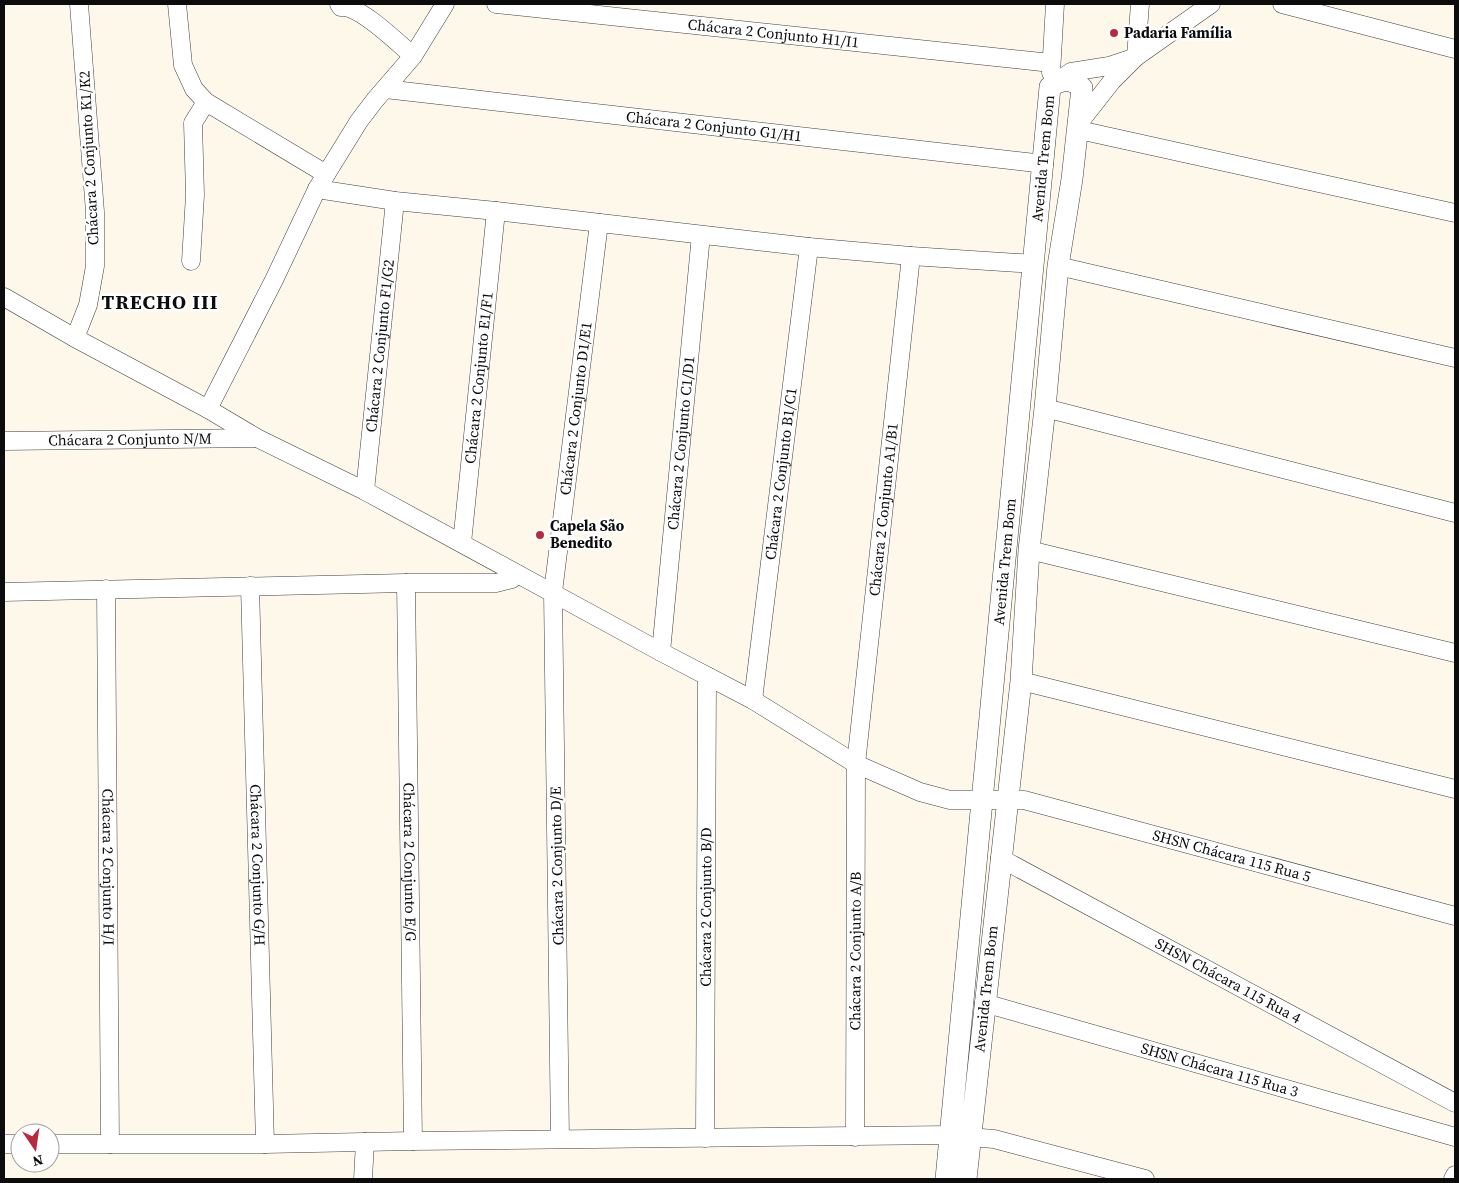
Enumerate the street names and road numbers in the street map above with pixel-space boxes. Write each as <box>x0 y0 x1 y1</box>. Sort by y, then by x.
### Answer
street label: Chácara 2 Conjunto H1/I1 <box>687 13 860 53</box>
street label: Chácara 2 Conjunto K1/K2 <box>73 70 104 246</box>
street label: Avenida Trem Bom <box>1026 94 1059 223</box>
street label: Chácara 2 Conjunto G1/H1 <box>625 106 803 146</box>
street label: Chácara 2 Conjunto F1/G2 <box>360 258 399 433</box>
street label: Chácara 2 Conjunto E1/F1 <box>459 291 498 465</box>
street label: Chácara 2 Conjunto D1/E1 <box>554 321 597 496</box>
street label: Chácara 2 Conjunto C1/D1 <box>662 355 699 531</box>
street label: Chácara 2 Conjunto B1/C1 <box>759 386 802 561</box>
street label: Chácara 2 Conjunto A1/B1 <box>863 422 903 597</box>
street label: Chácara 2 Conjunto N/M <box>48 428 212 450</box>
street label: Avenida Trem Bom <box>988 497 1021 626</box>
street label: Chácara 2 Conjunto E/G <box>399 782 421 942</box>
street label: Chácara 2 Conjunto G/H <box>245 784 271 946</box>
street label: Chácara 2 Conjunto D/E <box>545 786 568 946</box>
street label: Chácara 2 Conjunto H/I <box>97 788 120 946</box>
street label: SHSN Chácara 115 Rua 5 <box>1151 824 1313 887</box>
street label: Chácara 2 Conjunto B/D <box>695 827 716 987</box>
street label: Chácara 2 Conjunto A/B <box>844 871 866 1031</box>
street label: Avenida Trem Bom <box>968 924 1003 1053</box>
street label: SHSN Chácara 115 Rua 4 <box>1152 933 1305 1028</box>
street label: SHSN Chácara 115 Rua 3 <box>1139 1037 1301 1102</box>

